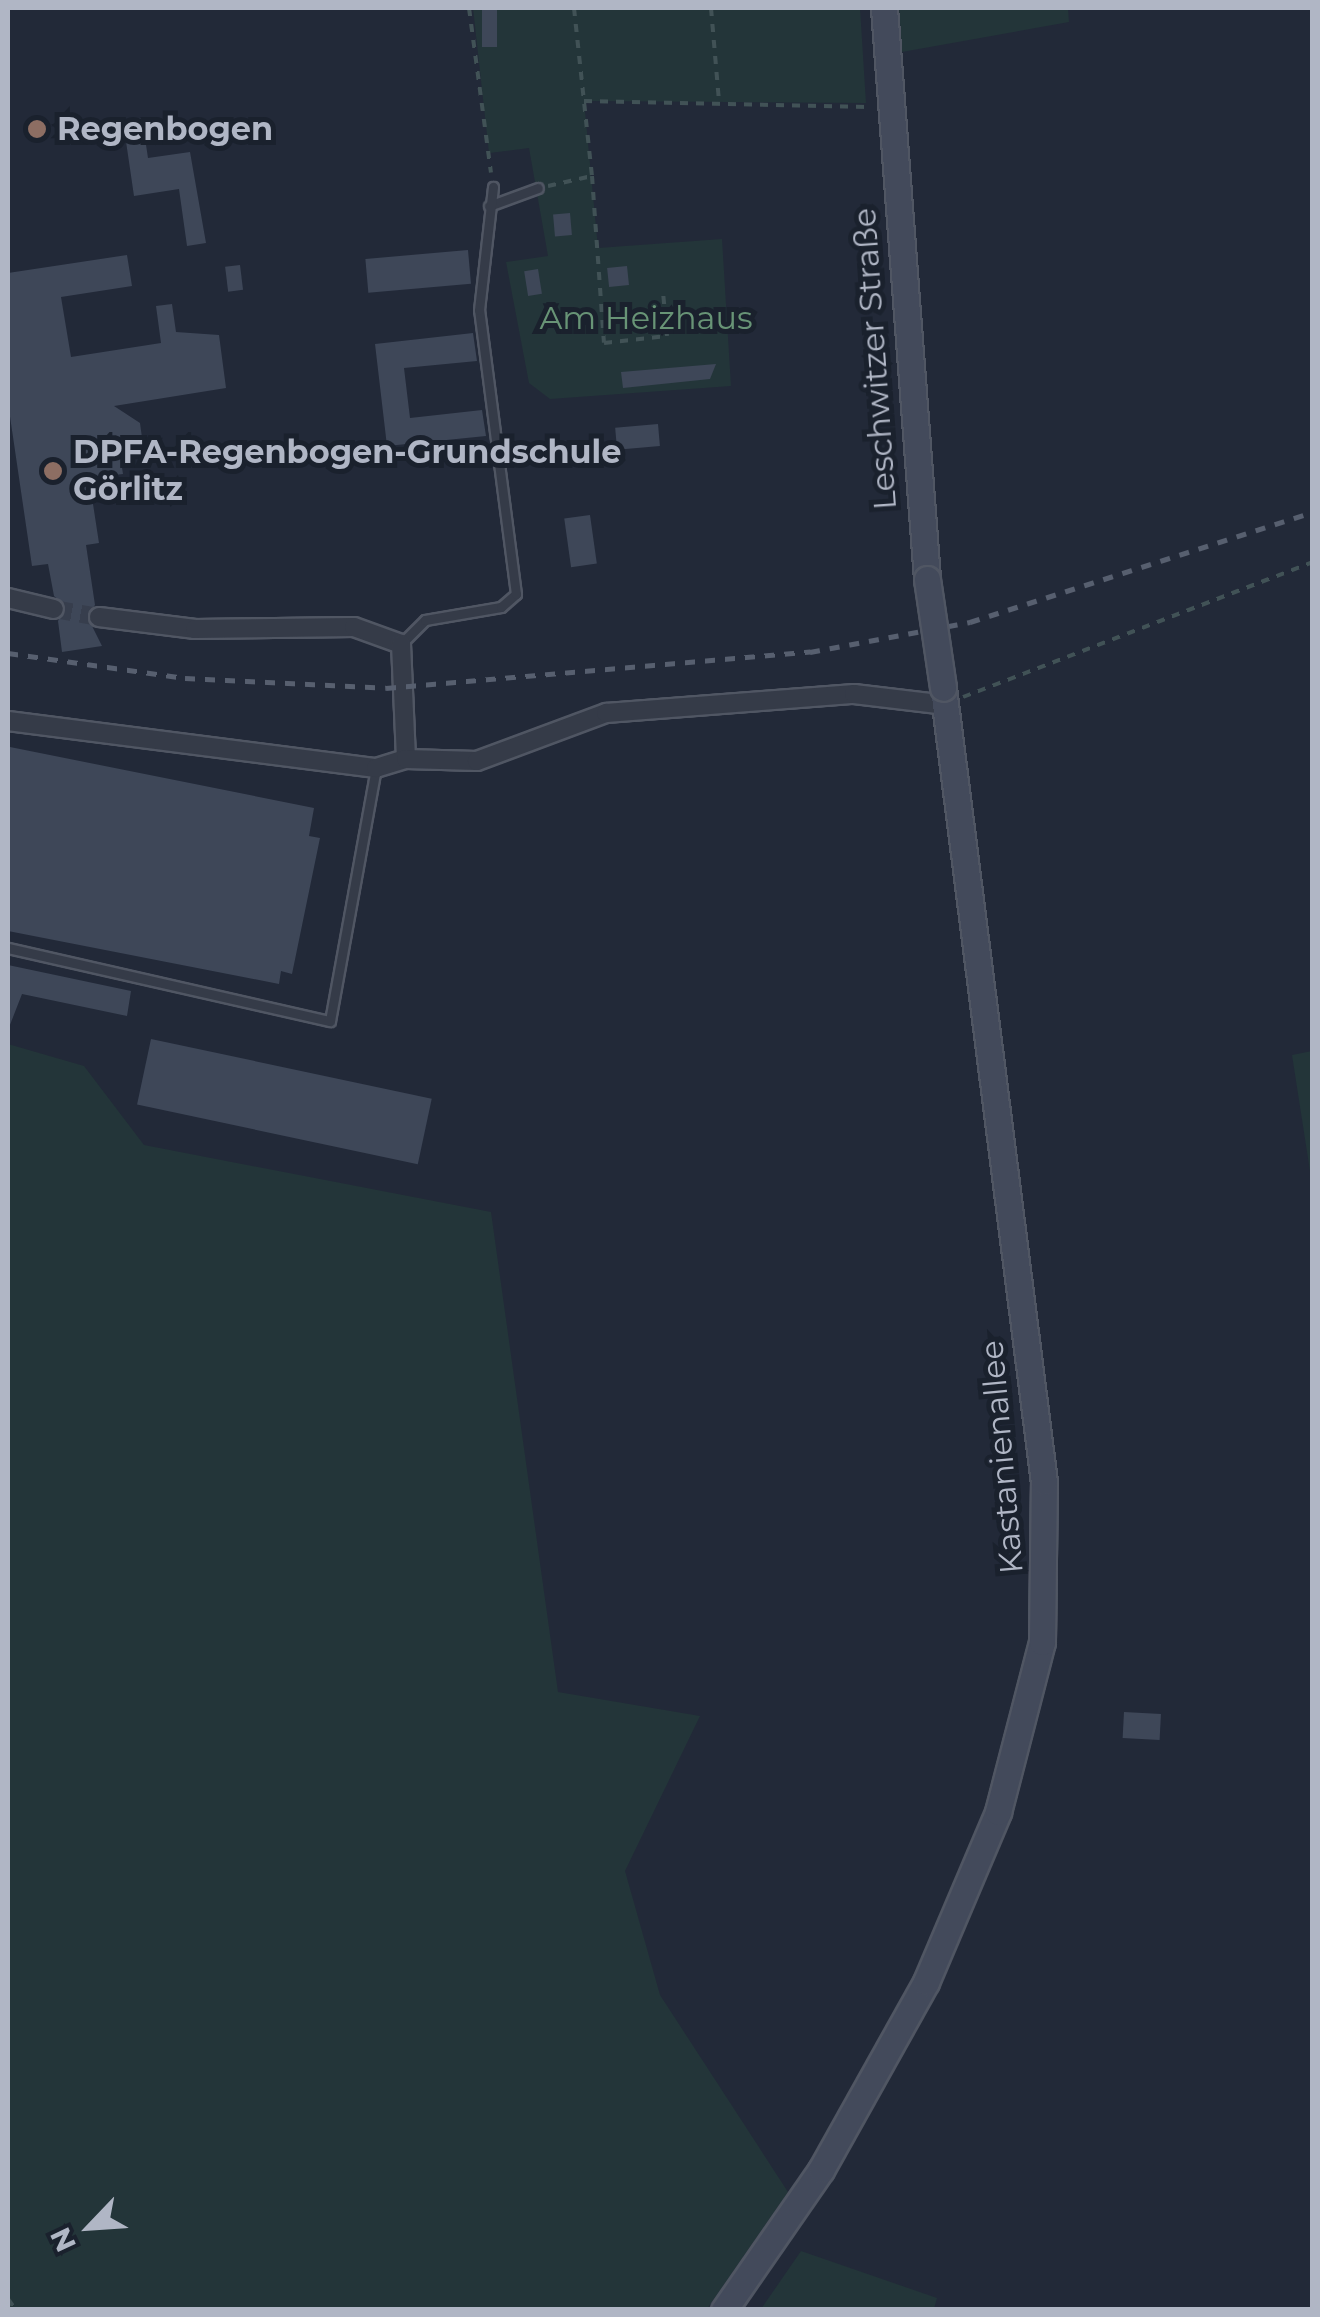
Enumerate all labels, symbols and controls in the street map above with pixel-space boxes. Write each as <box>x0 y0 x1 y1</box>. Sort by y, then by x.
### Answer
place label: Regenbogen <box>57 110 273 148</box>
marker: Regenbogen <box>26 118 48 140</box>
street label: Leschwitzer Straße <box>845 207 905 511</box>
park label: Am Heizhaus <box>539 299 753 337</box>
place label: DPFA-Regenbogen-Grundschule Görlitz <box>73 434 621 509</box>
marker: DPFA-Regenbogen-Grundschule Görlitz <box>42 460 64 482</box>
street label: Kastanienallee <box>973 1339 1031 1575</box>
north arrow <box>40 2177 140 2277</box>
text: N <box>43 2222 83 2257</box>

